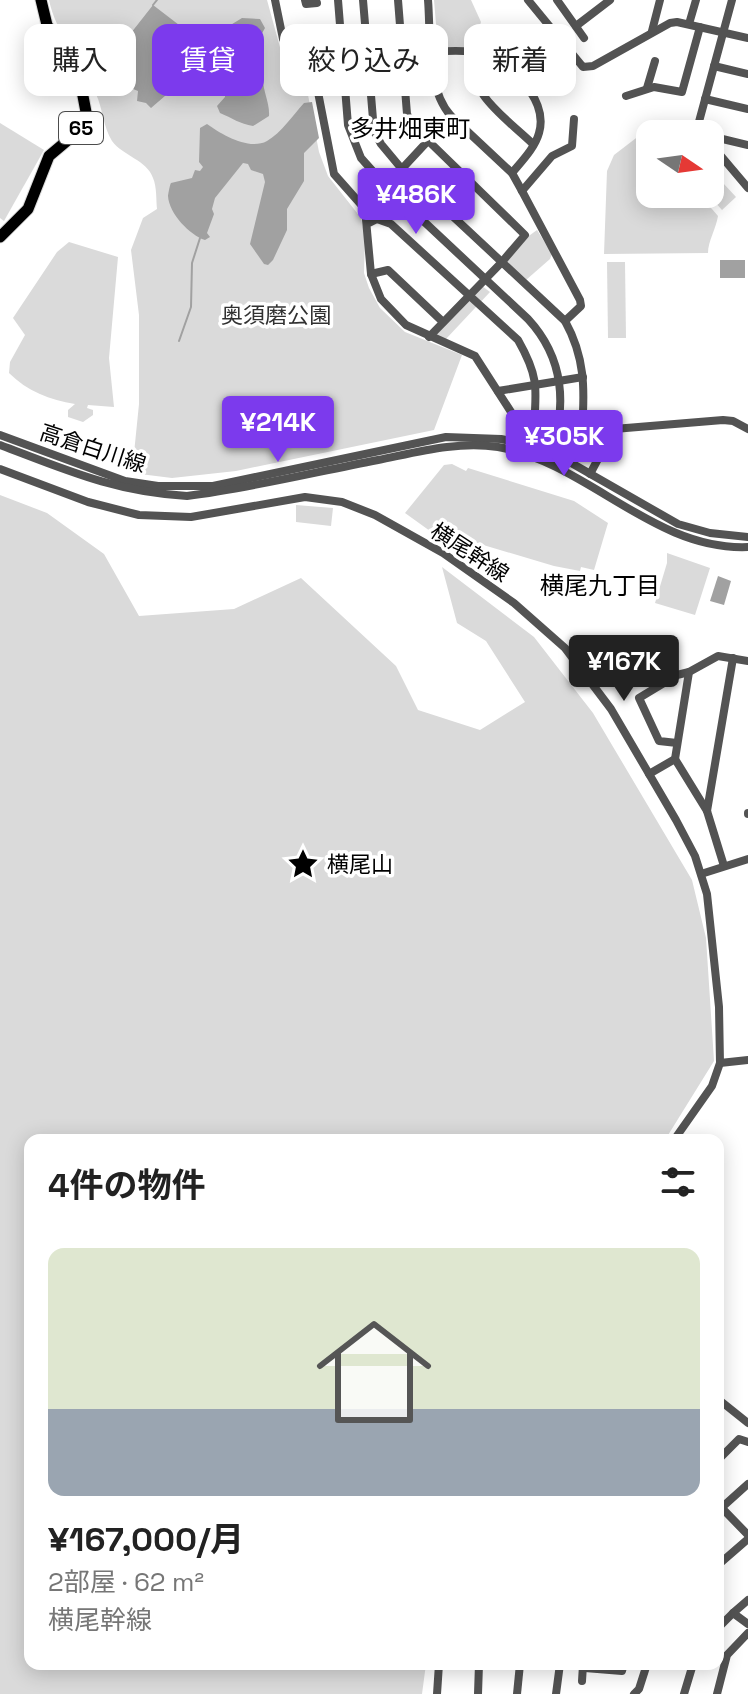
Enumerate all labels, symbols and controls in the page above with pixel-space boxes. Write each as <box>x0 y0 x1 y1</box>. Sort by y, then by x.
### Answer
chip: 購入 <box>24 24 136 96</box>
chip: 賃貸 <box>152 24 264 96</box>
chip: 絞り込み <box>280 24 448 96</box>
chip: 新着 <box>464 24 576 96</box>
road number: 65 <box>59 112 103 144</box>
district label: 多井畑東町 <box>350 113 470 144</box>
north arrow <box>636 120 724 208</box>
map controls <box>636 120 724 208</box>
pin: ¥486K <box>360 168 472 236</box>
text: ¥486K <box>376 177 456 211</box>
park label: 奥須磨公園 <box>221 301 331 329</box>
pin: ¥214K <box>222 396 334 464</box>
text: ¥214K <box>240 405 316 439</box>
pin: ¥305K <box>508 410 620 478</box>
street label: 高倉白川線 <box>36 418 150 478</box>
text: ¥305K <box>524 419 604 453</box>
street label: 横尾幹線 <box>425 516 515 588</box>
district label: 横尾九丁目 <box>540 570 660 601</box>
pin: ¥167K <box>568 635 680 703</box>
text: ¥167K <box>587 644 661 678</box>
place icon: 横尾山 <box>286 847 320 881</box>
place label: 横尾山 <box>327 850 393 878</box>
icon: filters <box>656 1160 700 1204</box>
text: 4件の物件 <box>48 1164 206 1207</box>
icon: home <box>302 1300 446 1444</box>
text: ¥167,000/月 <box>48 1518 244 1561</box>
text: 2部屋 · 62 m² <box>48 1565 204 1599</box>
text: 横尾幹線 <box>48 1603 152 1637</box>

